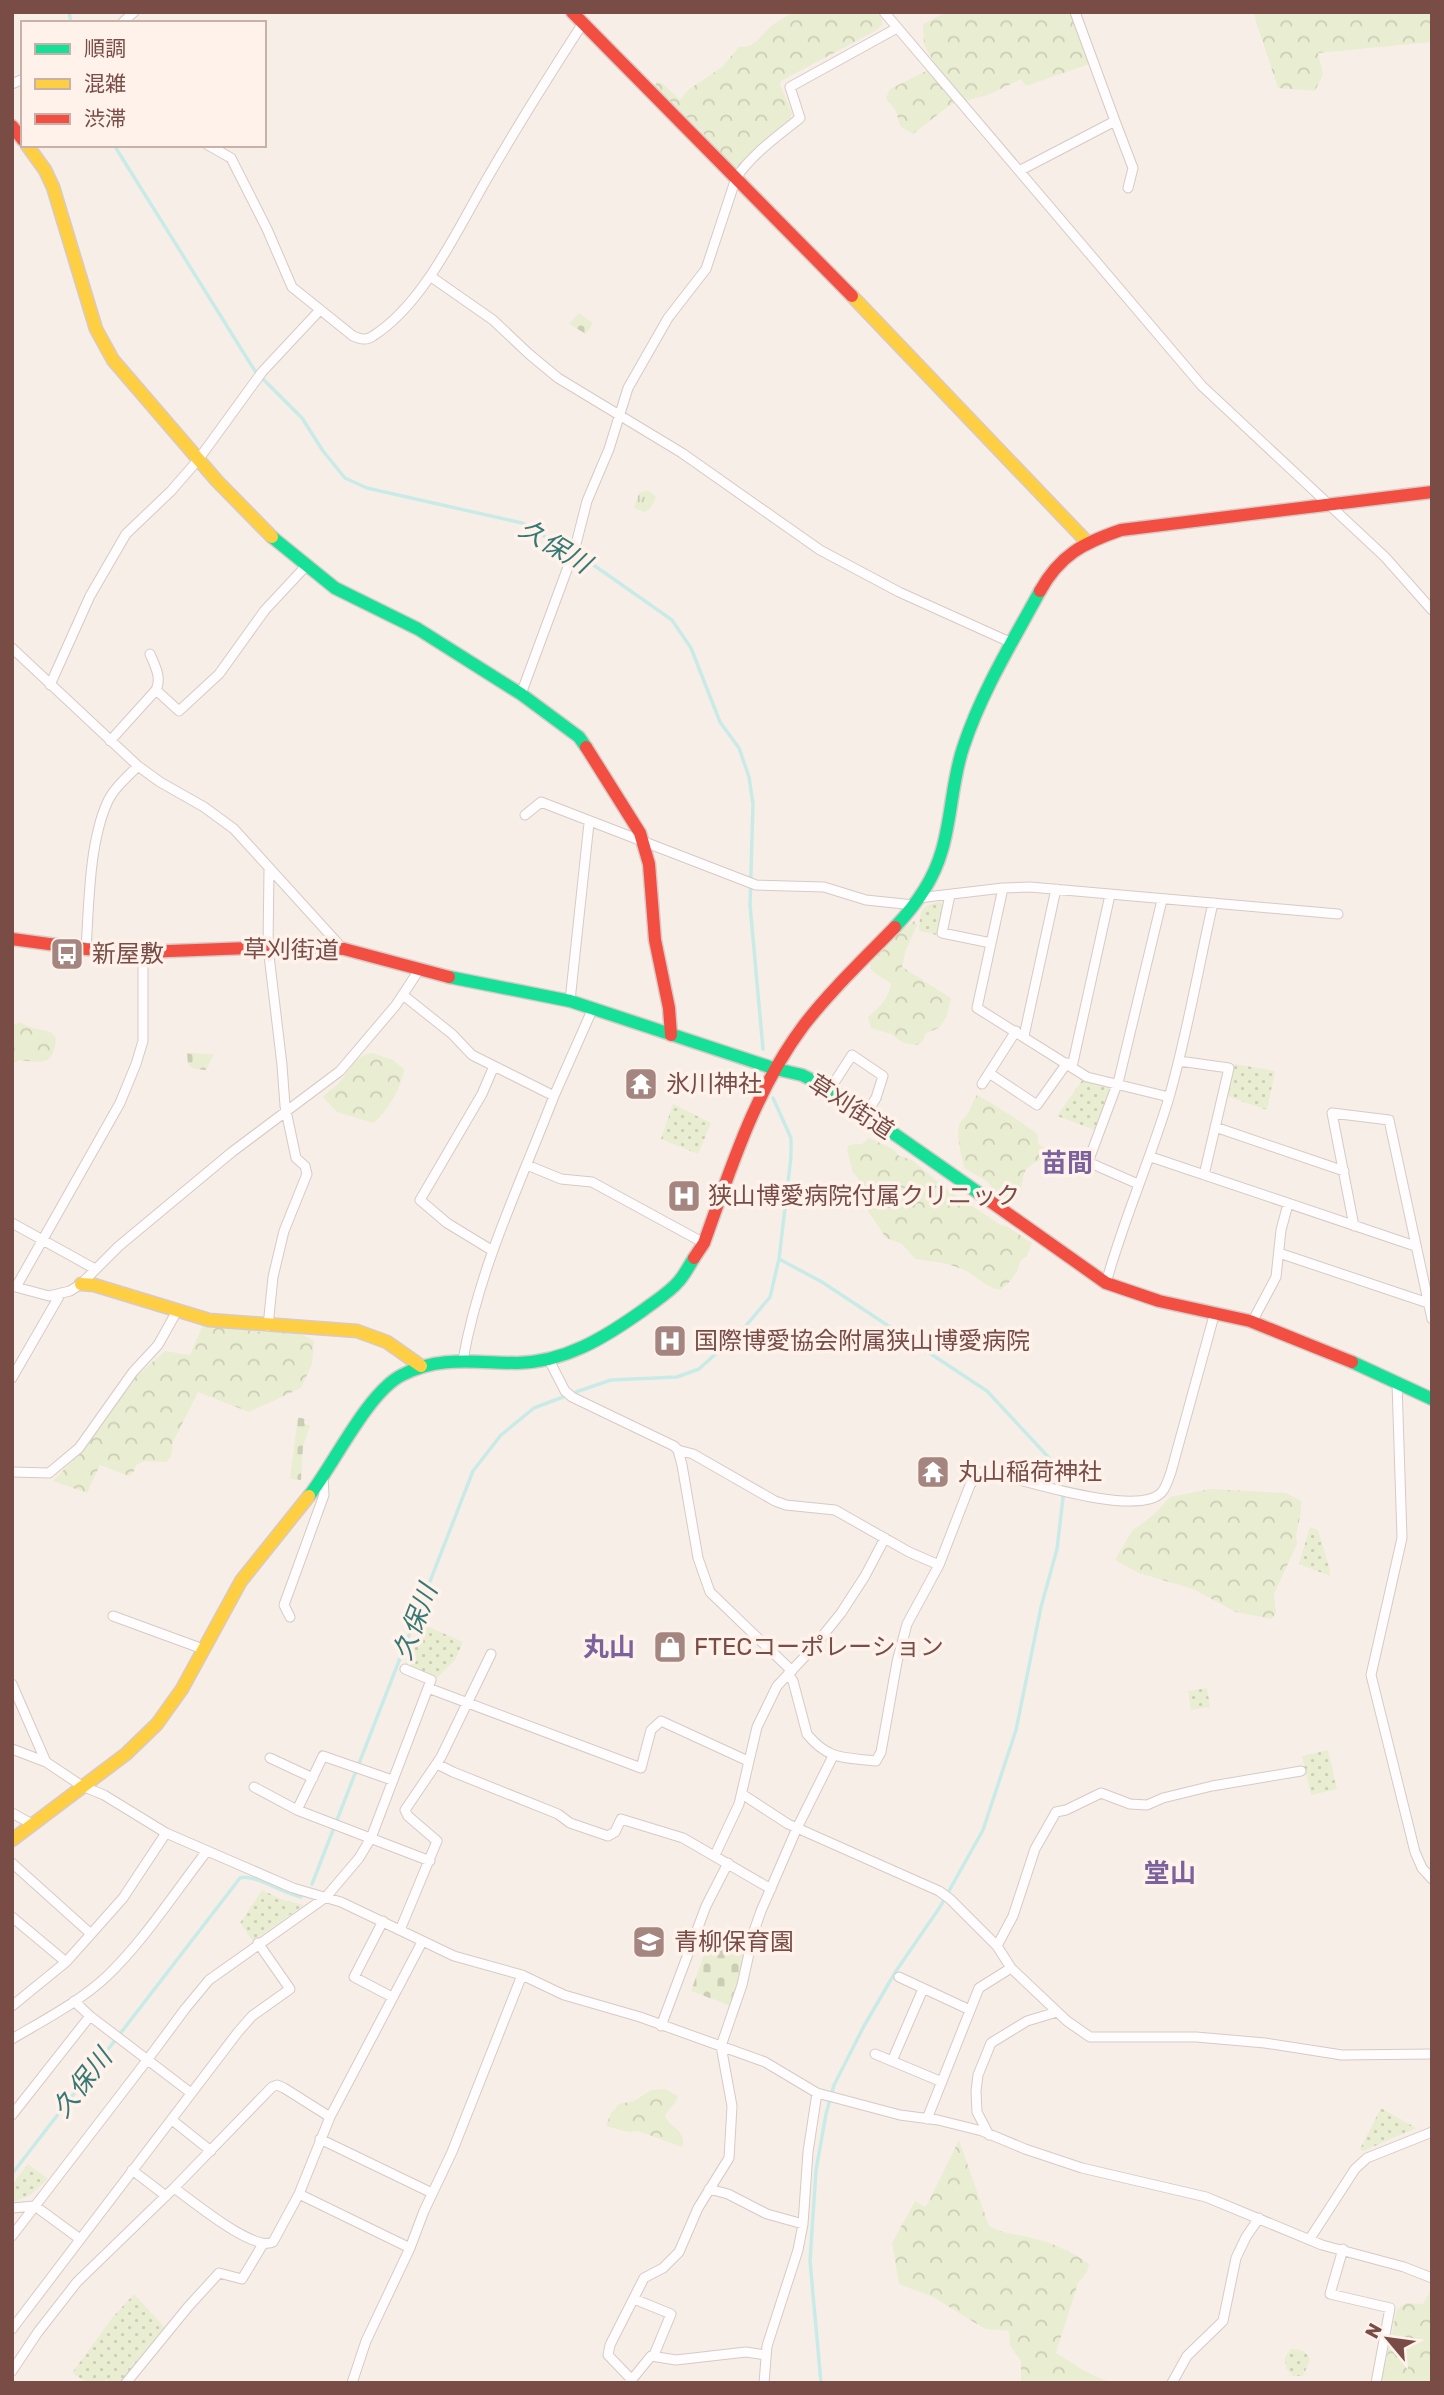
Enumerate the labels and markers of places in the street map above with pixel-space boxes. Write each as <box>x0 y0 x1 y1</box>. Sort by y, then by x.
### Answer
bus stop icon: 新屋敷 <box>48 935 86 973</box>
place label: 新屋敷 <box>92 940 164 968</box>
temple icon: 氷川神社 <box>622 1065 660 1103</box>
place label: 氷川神社 <box>666 1070 762 1098</box>
hospital icon: 狭山博愛病院付属クリニック <box>665 1177 703 1215</box>
place label: 狭山博愛病院付属クリニック <box>708 1182 1020 1210</box>
hospital icon: 国際博愛協会附属狭山博愛病院 <box>651 1322 689 1360</box>
place label: 国際博愛協会附属狭山博愛病院 <box>694 1327 1030 1355</box>
temple icon: 丸山稲荷神社 <box>914 1453 952 1491</box>
place label: 丸山稲荷神社 <box>958 1458 1102 1486</box>
shop icon: FTECコーポレーション <box>651 1628 689 1666</box>
place label: FTECコーポレーション <box>694 1633 944 1661</box>
school or university icon: 青柳保育園 <box>630 1923 668 1961</box>
place label: 青柳保育園 <box>674 1928 794 1956</box>

